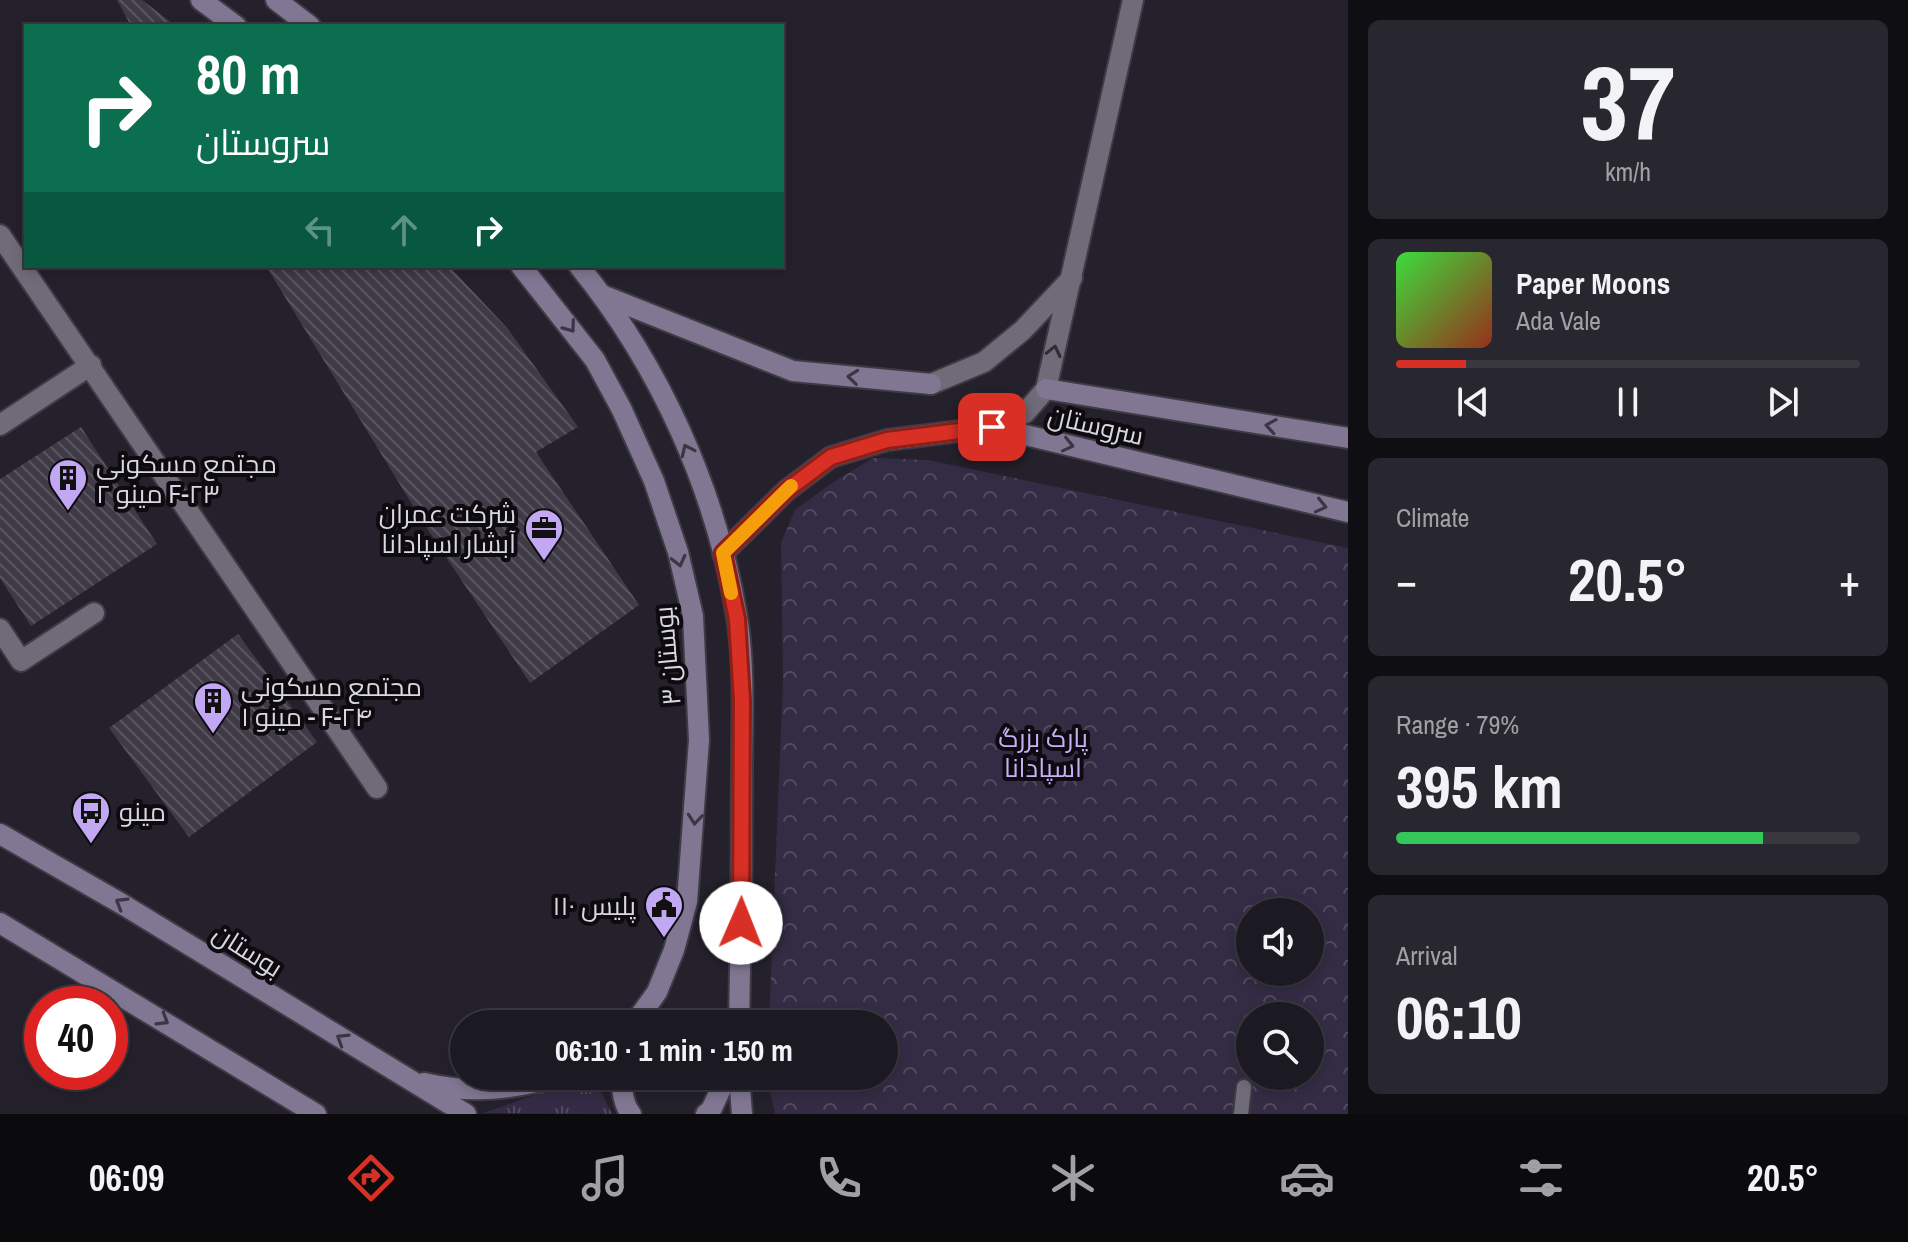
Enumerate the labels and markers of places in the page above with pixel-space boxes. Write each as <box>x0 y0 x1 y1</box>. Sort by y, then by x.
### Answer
pin <box>958 393 1026 461</box>
place label: مجتمع مسکونی مینو ۲ F-۲۳ <box>96 446 277 511</box>
building icon: مجتمع مسکونی مینو ۲ F-۲۳ <box>47 457 89 512</box>
place label: شرکت عمران آبشار اسپادانا <box>379 496 516 561</box>
office icon: شرکت عمران آبشار اسپادانا <box>523 507 565 562</box>
place label: مجتمع مسکونی مینو ۱ - F-۲۴ <box>241 669 422 734</box>
building icon: مجتمع مسکونی مینو ۱ - F-۲۴ <box>192 680 234 735</box>
bus stop icon: مینو <box>70 790 112 845</box>
place label: مینو <box>119 794 166 829</box>
public building icon: پلیس ۱۱۰ <box>643 884 685 939</box>
place label: پلیس ۱۱۰ <box>553 888 636 923</box>

